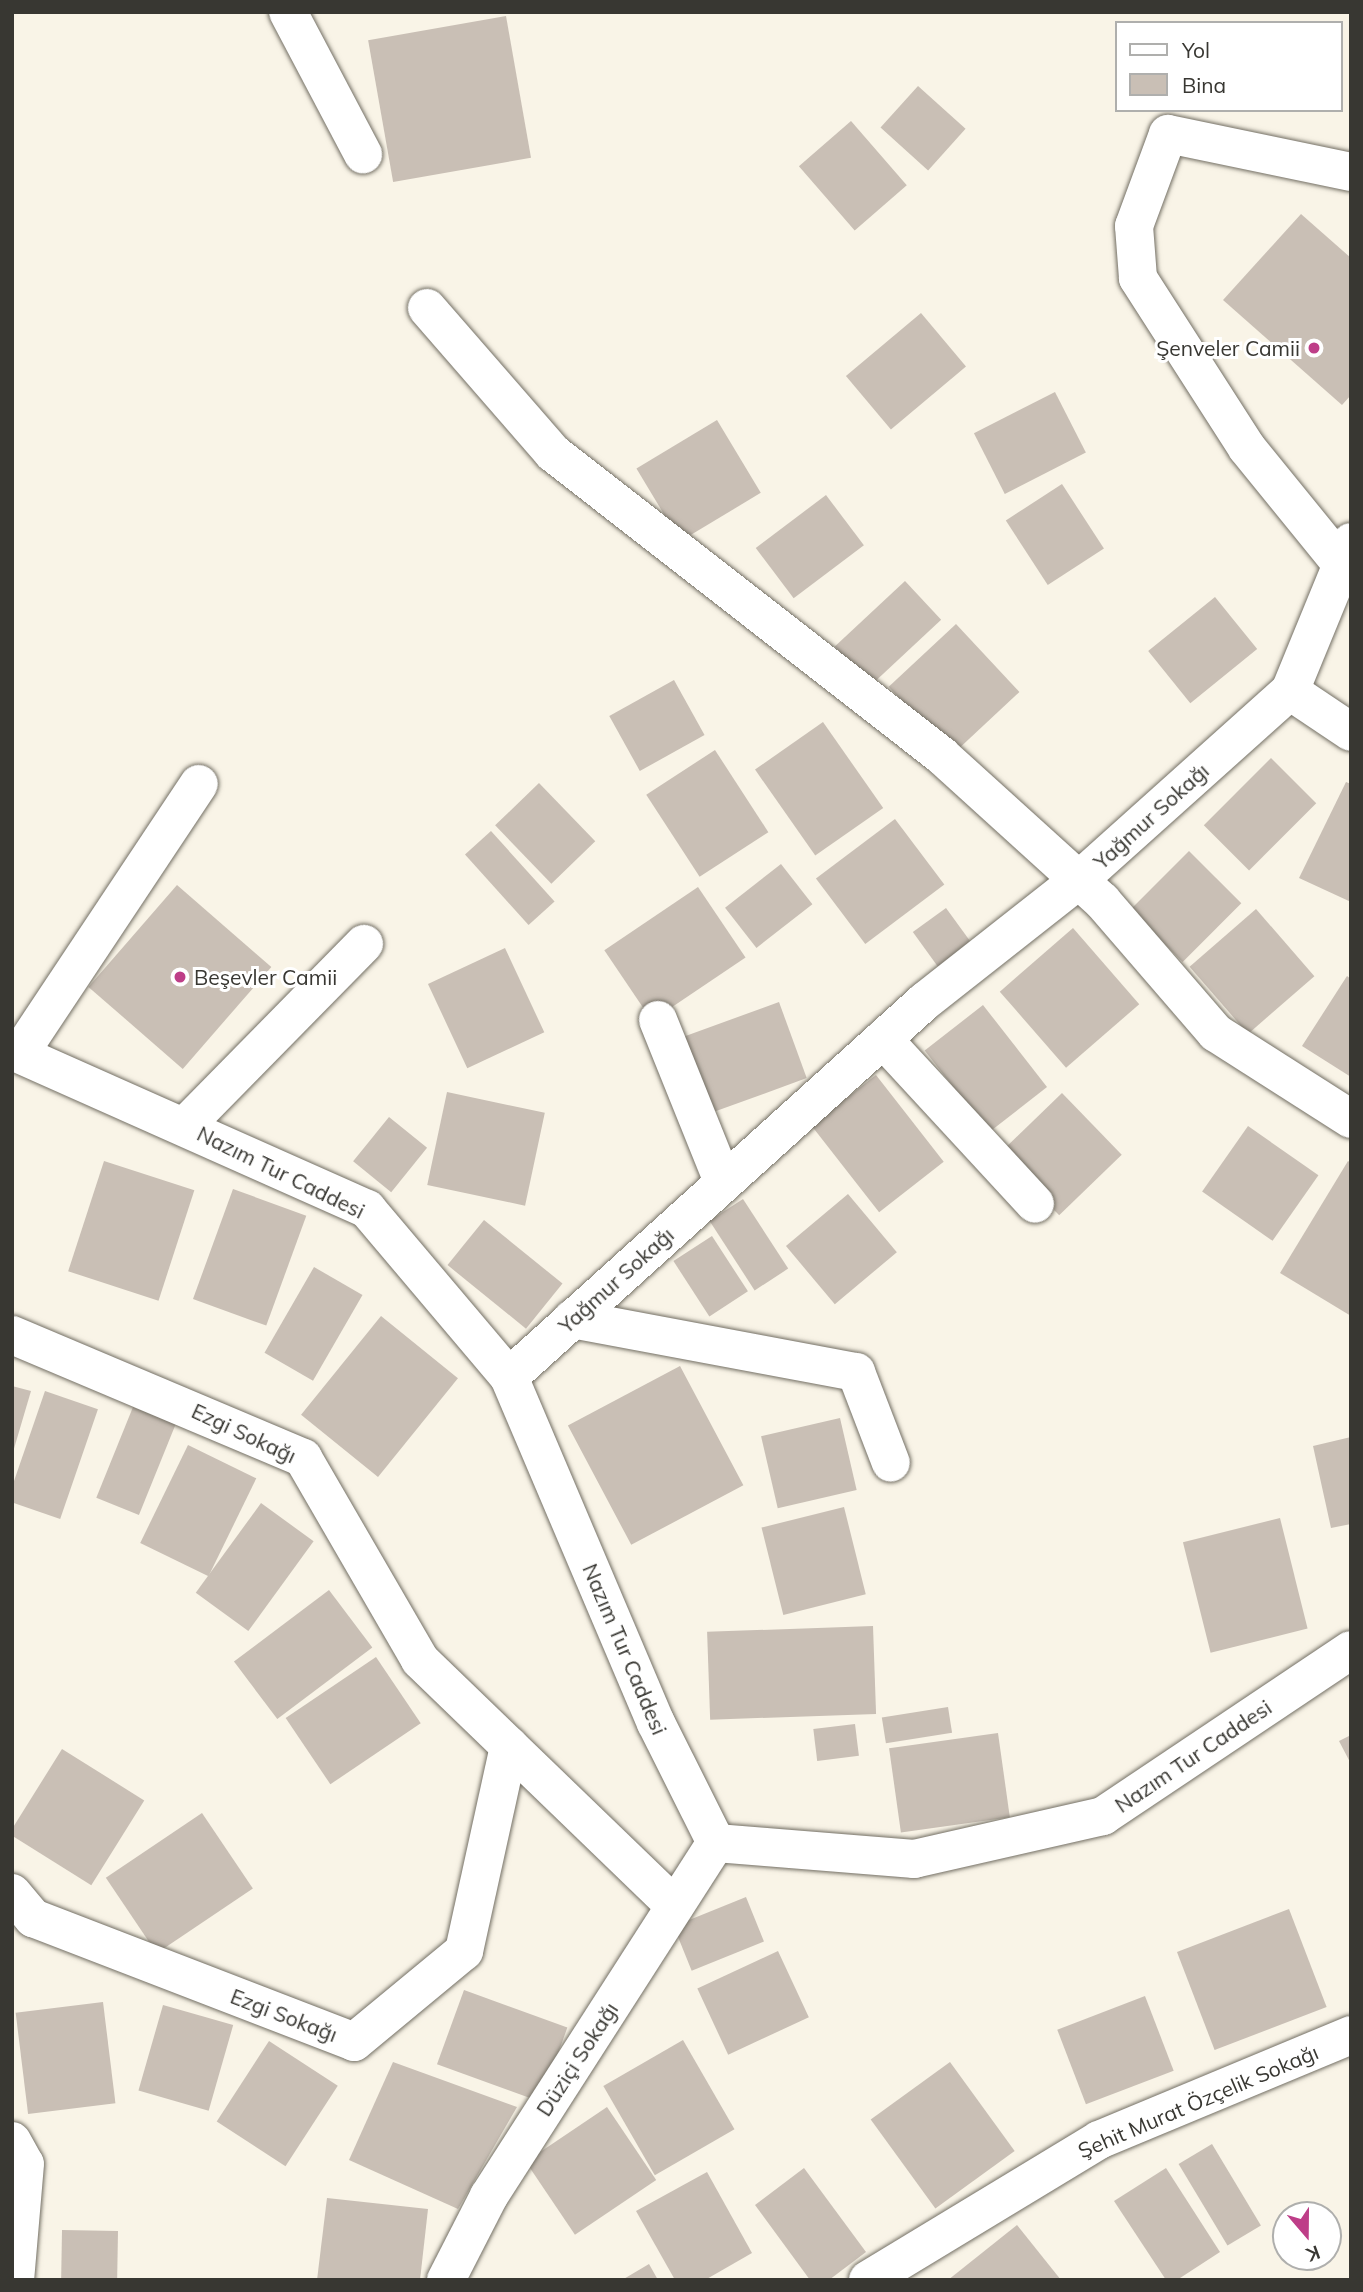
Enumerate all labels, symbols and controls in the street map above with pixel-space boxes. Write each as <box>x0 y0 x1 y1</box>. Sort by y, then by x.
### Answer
legend <box>1114 21 1342 112</box>
text: Yol <box>1182 37 1210 63</box>
text: Bina <box>1182 72 1226 98</box>
place label: Şenveler Camii <box>1156 335 1300 361</box>
marker: Şenveler Camii <box>1306 340 1322 356</box>
street label: Yağmur Sokağı <box>1088 758 1214 874</box>
place label: Beşevler Camii <box>194 964 337 990</box>
marker: Beşevler Camii <box>172 969 188 985</box>
street label: Nazım Tur Caddesi <box>193 1121 369 1223</box>
street label: Yağmur Sokağı <box>553 1222 679 1338</box>
street label: Ezgi Sokağı <box>188 1398 300 1468</box>
street label: Nazım Tur Caddesi <box>578 1560 672 1738</box>
street label: Nazım Tur Caddesi <box>1110 1694 1276 1818</box>
street label: Ezgi Sokağı <box>227 1983 341 2047</box>
street label: Düziçi Sokağı <box>531 1997 623 2121</box>
street label: Şehit Murat Özçelik Sokağı <box>1074 2039 1322 2163</box>
north arrow <box>1272 2201 1342 2271</box>
text: K <box>1303 2240 1324 2267</box>

